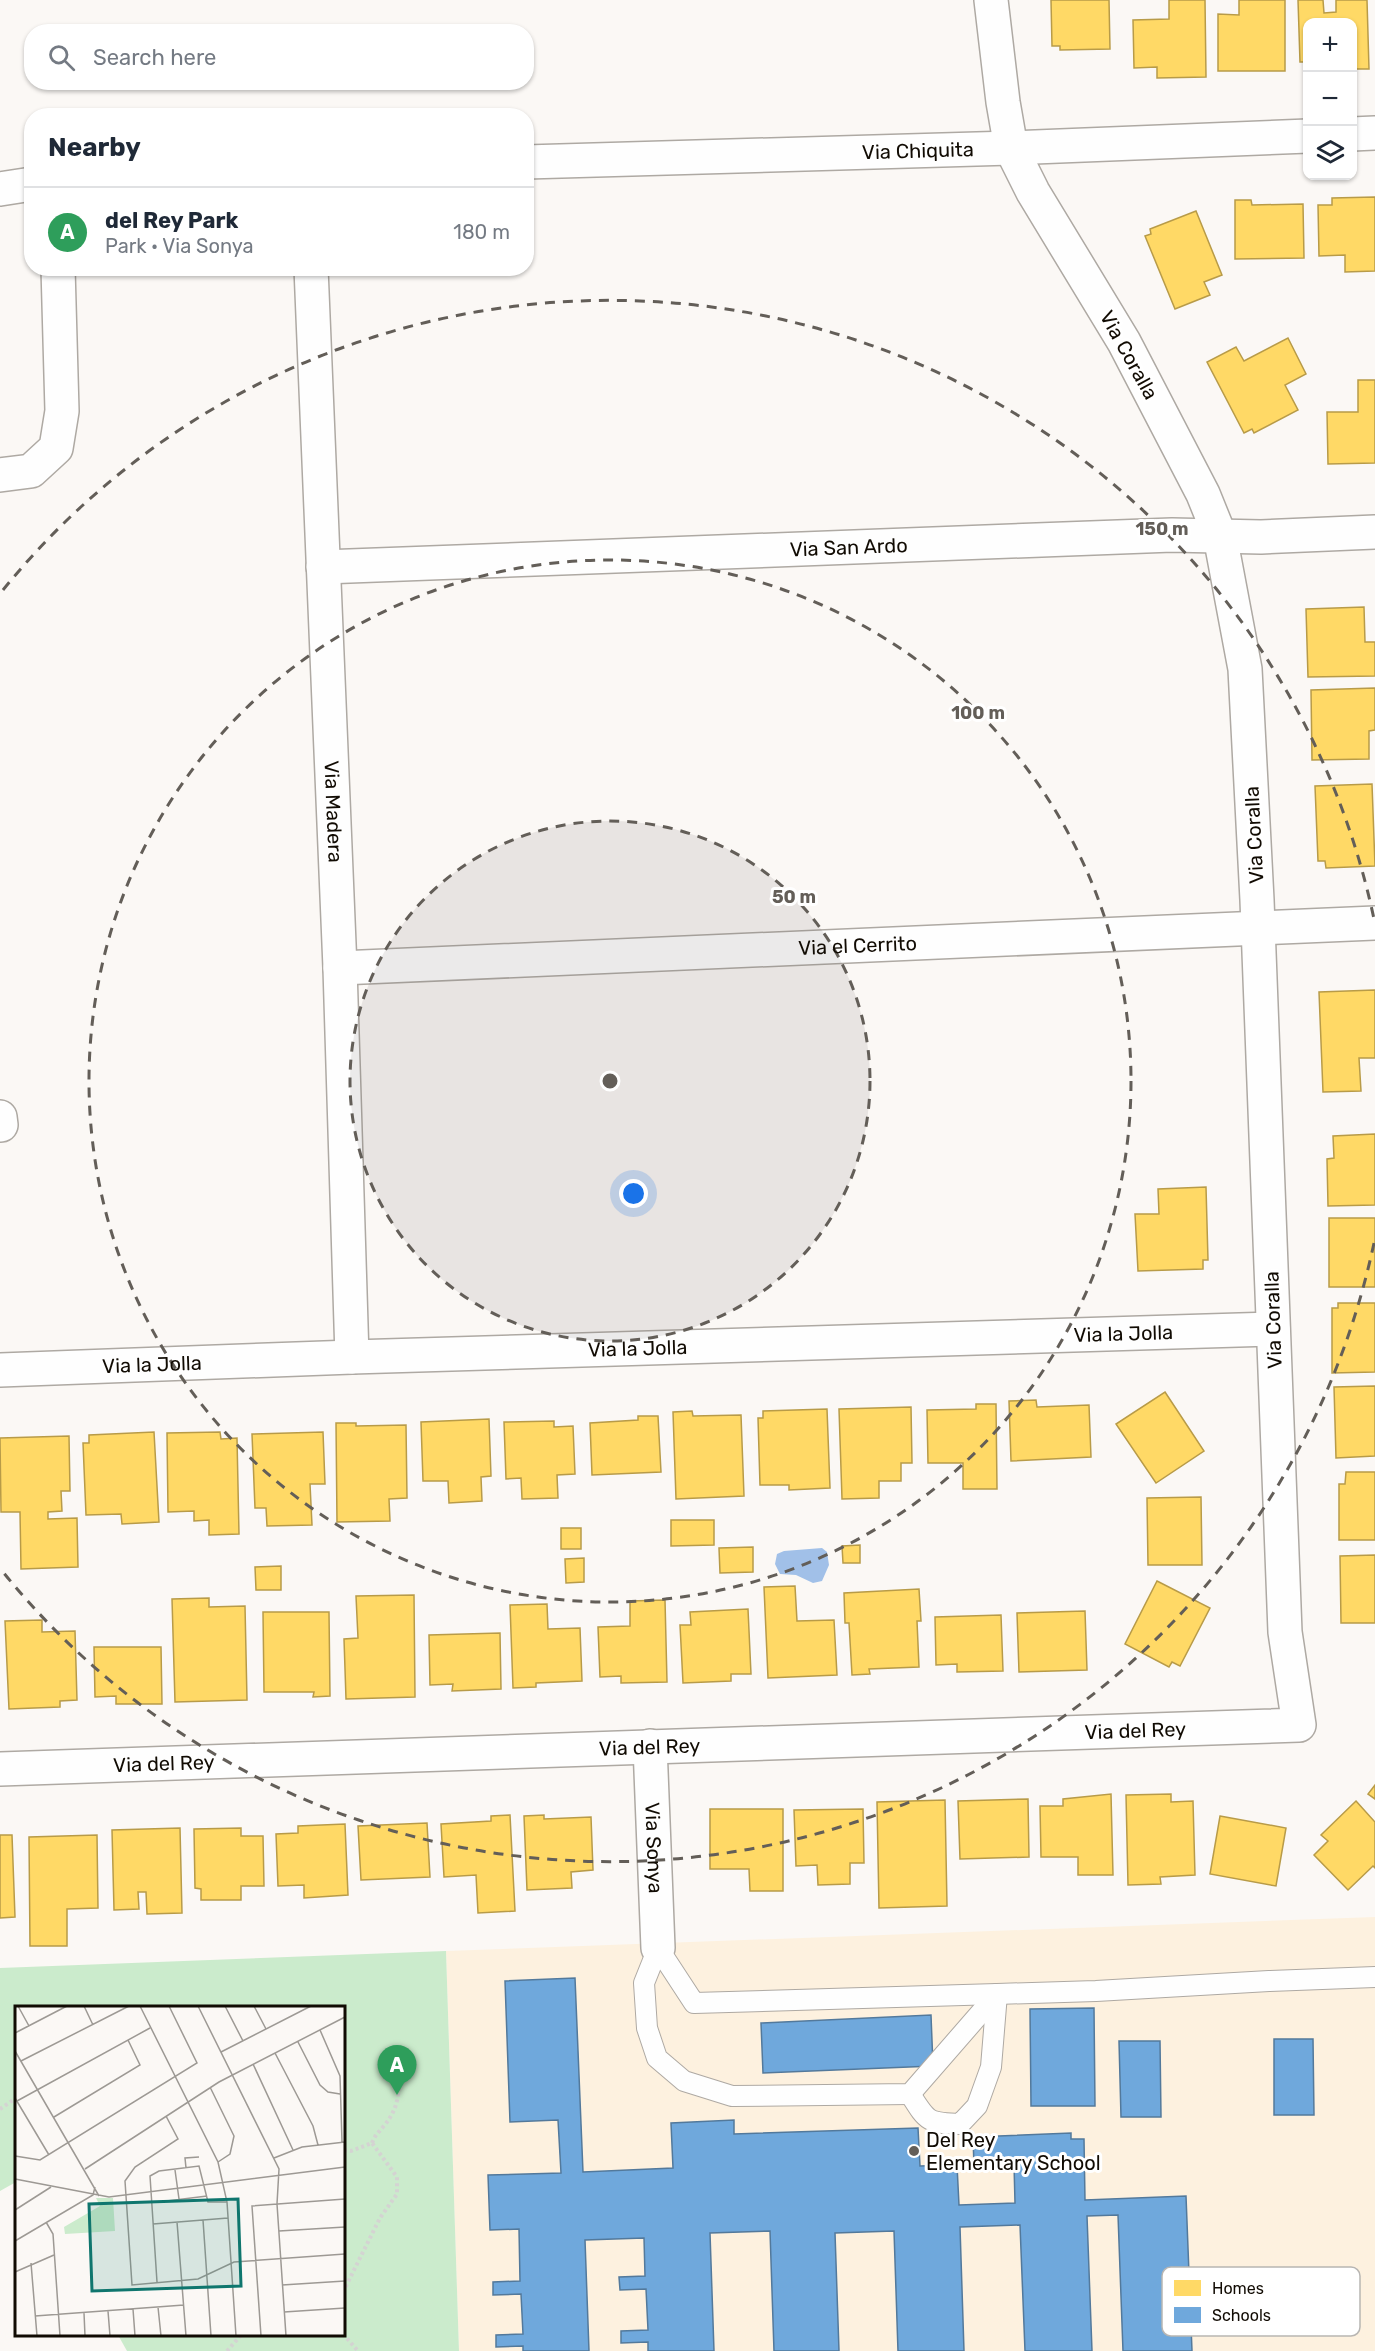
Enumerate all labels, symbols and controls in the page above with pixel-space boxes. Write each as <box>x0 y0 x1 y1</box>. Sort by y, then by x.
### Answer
map controls <box>1303 18 1357 180</box>
button: + <box>1303 18 1357 72</box>
search box <box>24 24 534 90</box>
icon: search <box>45 41 78 74</box>
text: Search here <box>93 44 216 71</box>
button: − <box>1303 72 1357 126</box>
button: layers <box>1303 126 1357 180</box>
text: Nearby <box>48 132 141 163</box>
street label: Via Chiquita <box>862 137 974 164</box>
text: del Rey Park <box>105 207 238 234</box>
text: A <box>60 220 75 244</box>
text: 180 m <box>453 220 510 244</box>
text: Park · Via Sonya <box>105 234 254 258</box>
street label: Via Coralla <box>1095 306 1163 404</box>
text: 150 m <box>1135 518 1189 540</box>
street label: Via San Ardo <box>789 533 908 561</box>
text: 100 m <box>951 702 1005 724</box>
street label: Via Madera <box>319 760 348 863</box>
street label: Via Coralla <box>1239 786 1269 884</box>
text: 50 m <box>772 886 816 908</box>
street label: Via el Cerrito <box>798 931 917 960</box>
centre of rings <box>600 1071 620 1091</box>
your location <box>619 1179 648 1208</box>
street label: Via Coralla <box>1259 1271 1287 1369</box>
street label: Via la Jolla <box>1073 1320 1174 1347</box>
street label: Via la Jolla <box>587 1335 688 1362</box>
street label: Via la Jolla <box>102 1351 202 1378</box>
street label: Via del Rey <box>1084 1717 1187 1744</box>
street label: Via del Rey <box>598 1733 701 1761</box>
street label: Via del Rey <box>113 1750 215 1777</box>
street label: Via Sonya <box>640 1802 668 1894</box>
inset map <box>15 2006 345 2336</box>
pin: A <box>378 2046 416 2095</box>
place label: Del Rey Elementary School <box>926 2128 1101 2175</box>
marker: Del Rey Elementary School <box>907 2144 921 2158</box>
legend <box>1162 2267 1360 2336</box>
text: Homes <box>1212 2279 1264 2298</box>
text: Schools <box>1212 2306 1271 2325</box>

